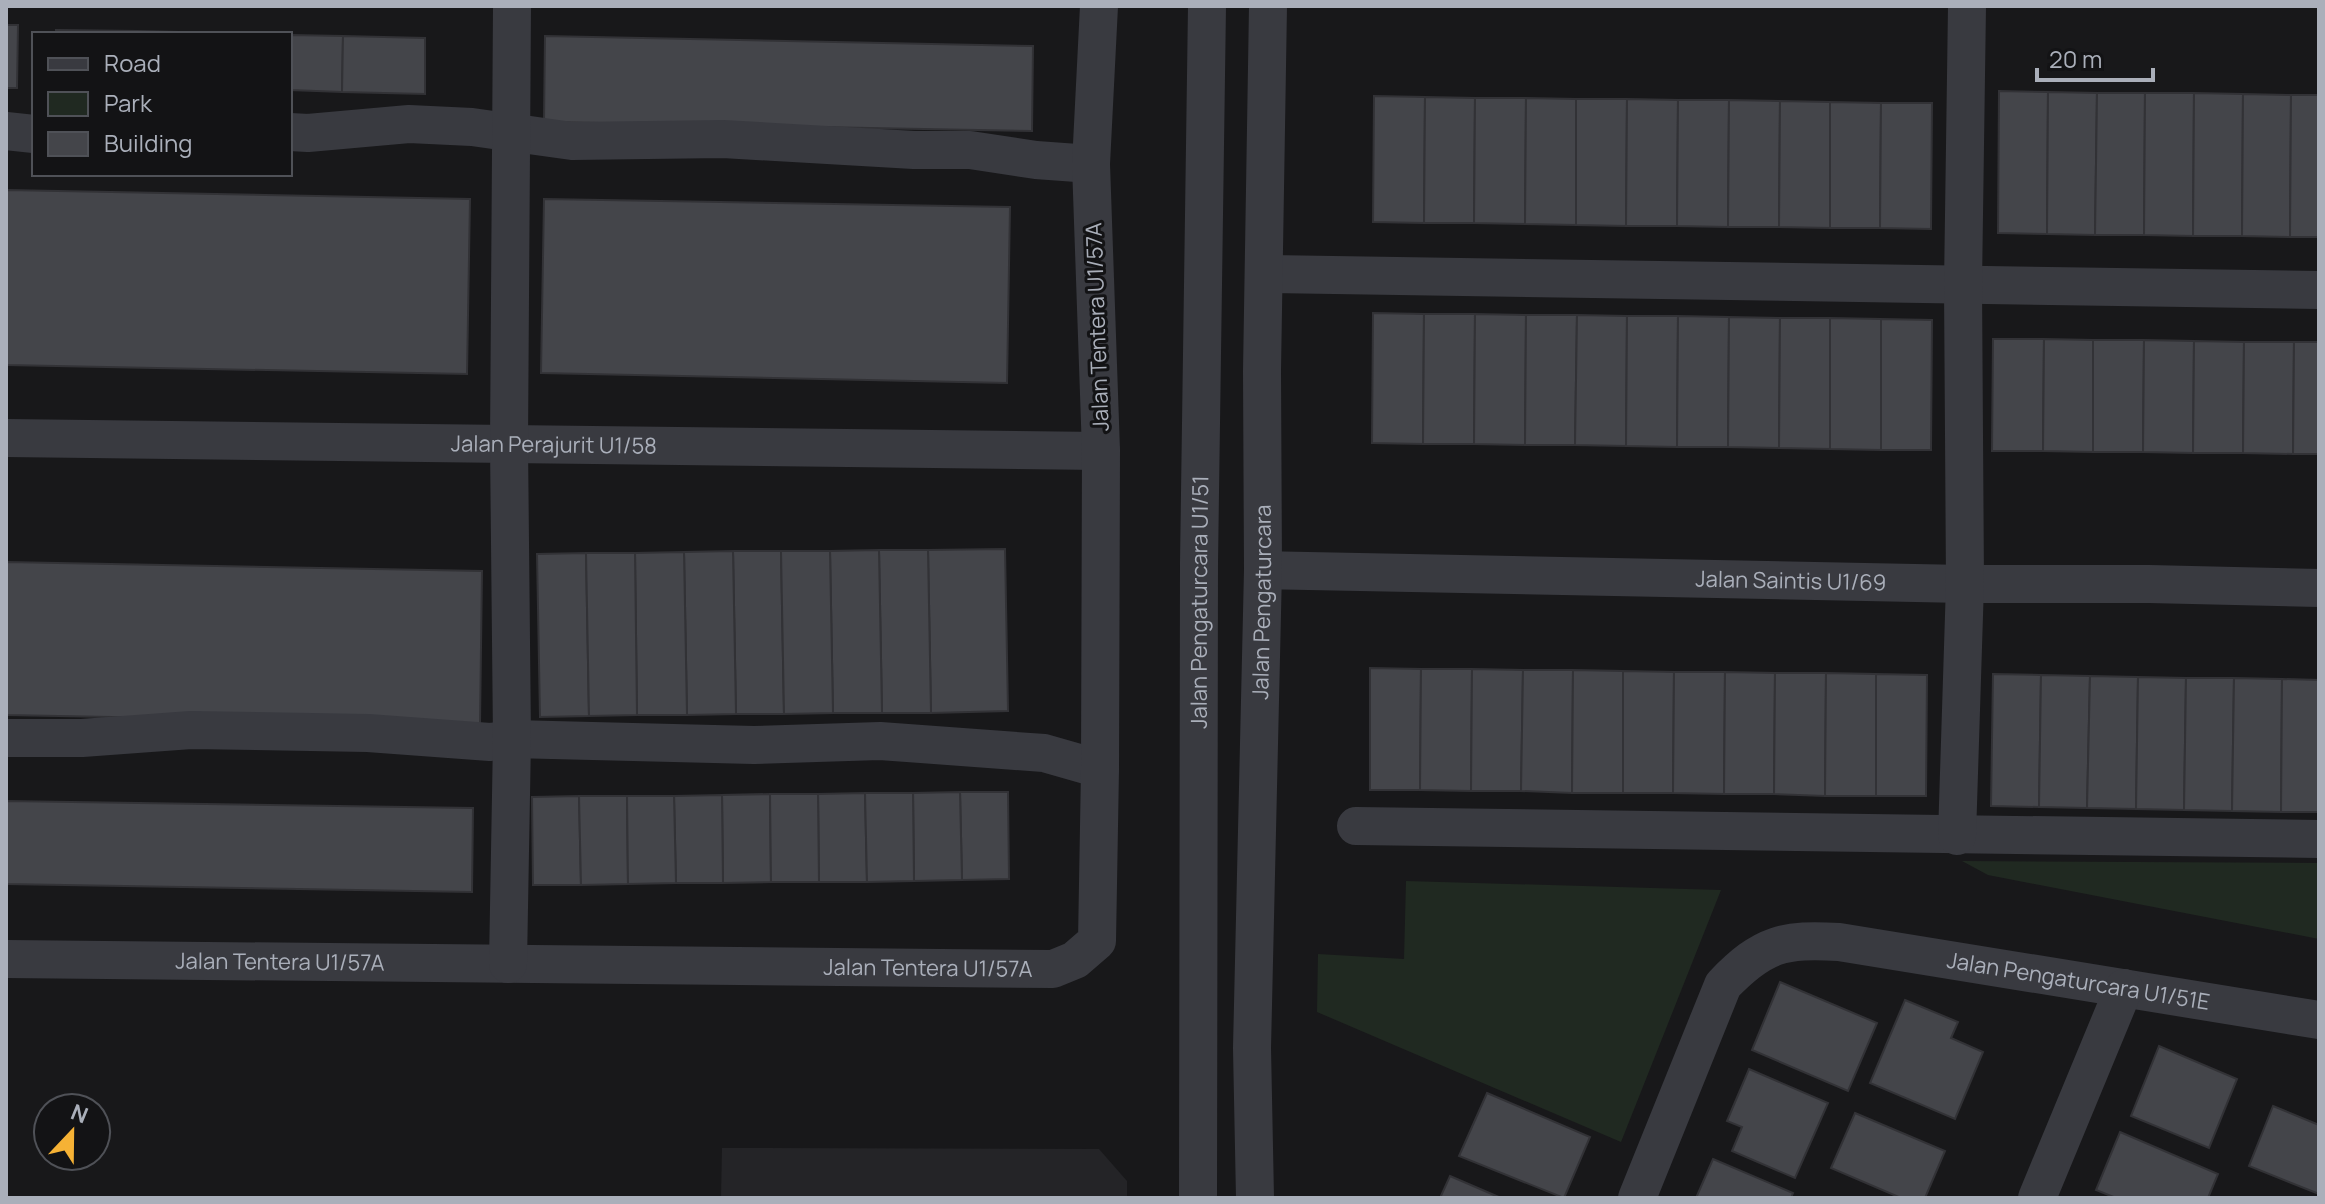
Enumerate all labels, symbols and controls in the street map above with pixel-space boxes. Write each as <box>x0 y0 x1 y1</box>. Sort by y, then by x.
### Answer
legend <box>32 32 292 176</box>
scale bar <box>2037 32 2153 82</box>
text: 20 m <box>2049 42 2102 75</box>
text: Road <box>104 46 161 79</box>
text: Park <box>104 86 153 119</box>
text: Building <box>104 126 192 159</box>
street label: Jalan Tentera U1/57A <box>1078 222 1116 432</box>
street label: Jalan Perajurit U1/58 <box>451 428 657 461</box>
street label: Jalan Pengaturcara U1/51 <box>1184 475 1215 729</box>
street label: Jalan Pengaturcara <box>1245 505 1278 700</box>
street label: Jalan Saintis U1/69 <box>1695 564 1887 597</box>
street label: Jalan Pengaturcara U1/51E <box>1945 945 2212 1017</box>
street label: Jalan Tentera U1/57A <box>175 946 385 978</box>
street label: Jalan Tentera U1/57A <box>823 952 1033 984</box>
north arrow <box>32 1092 112 1172</box>
text: N <box>67 1097 92 1130</box>

